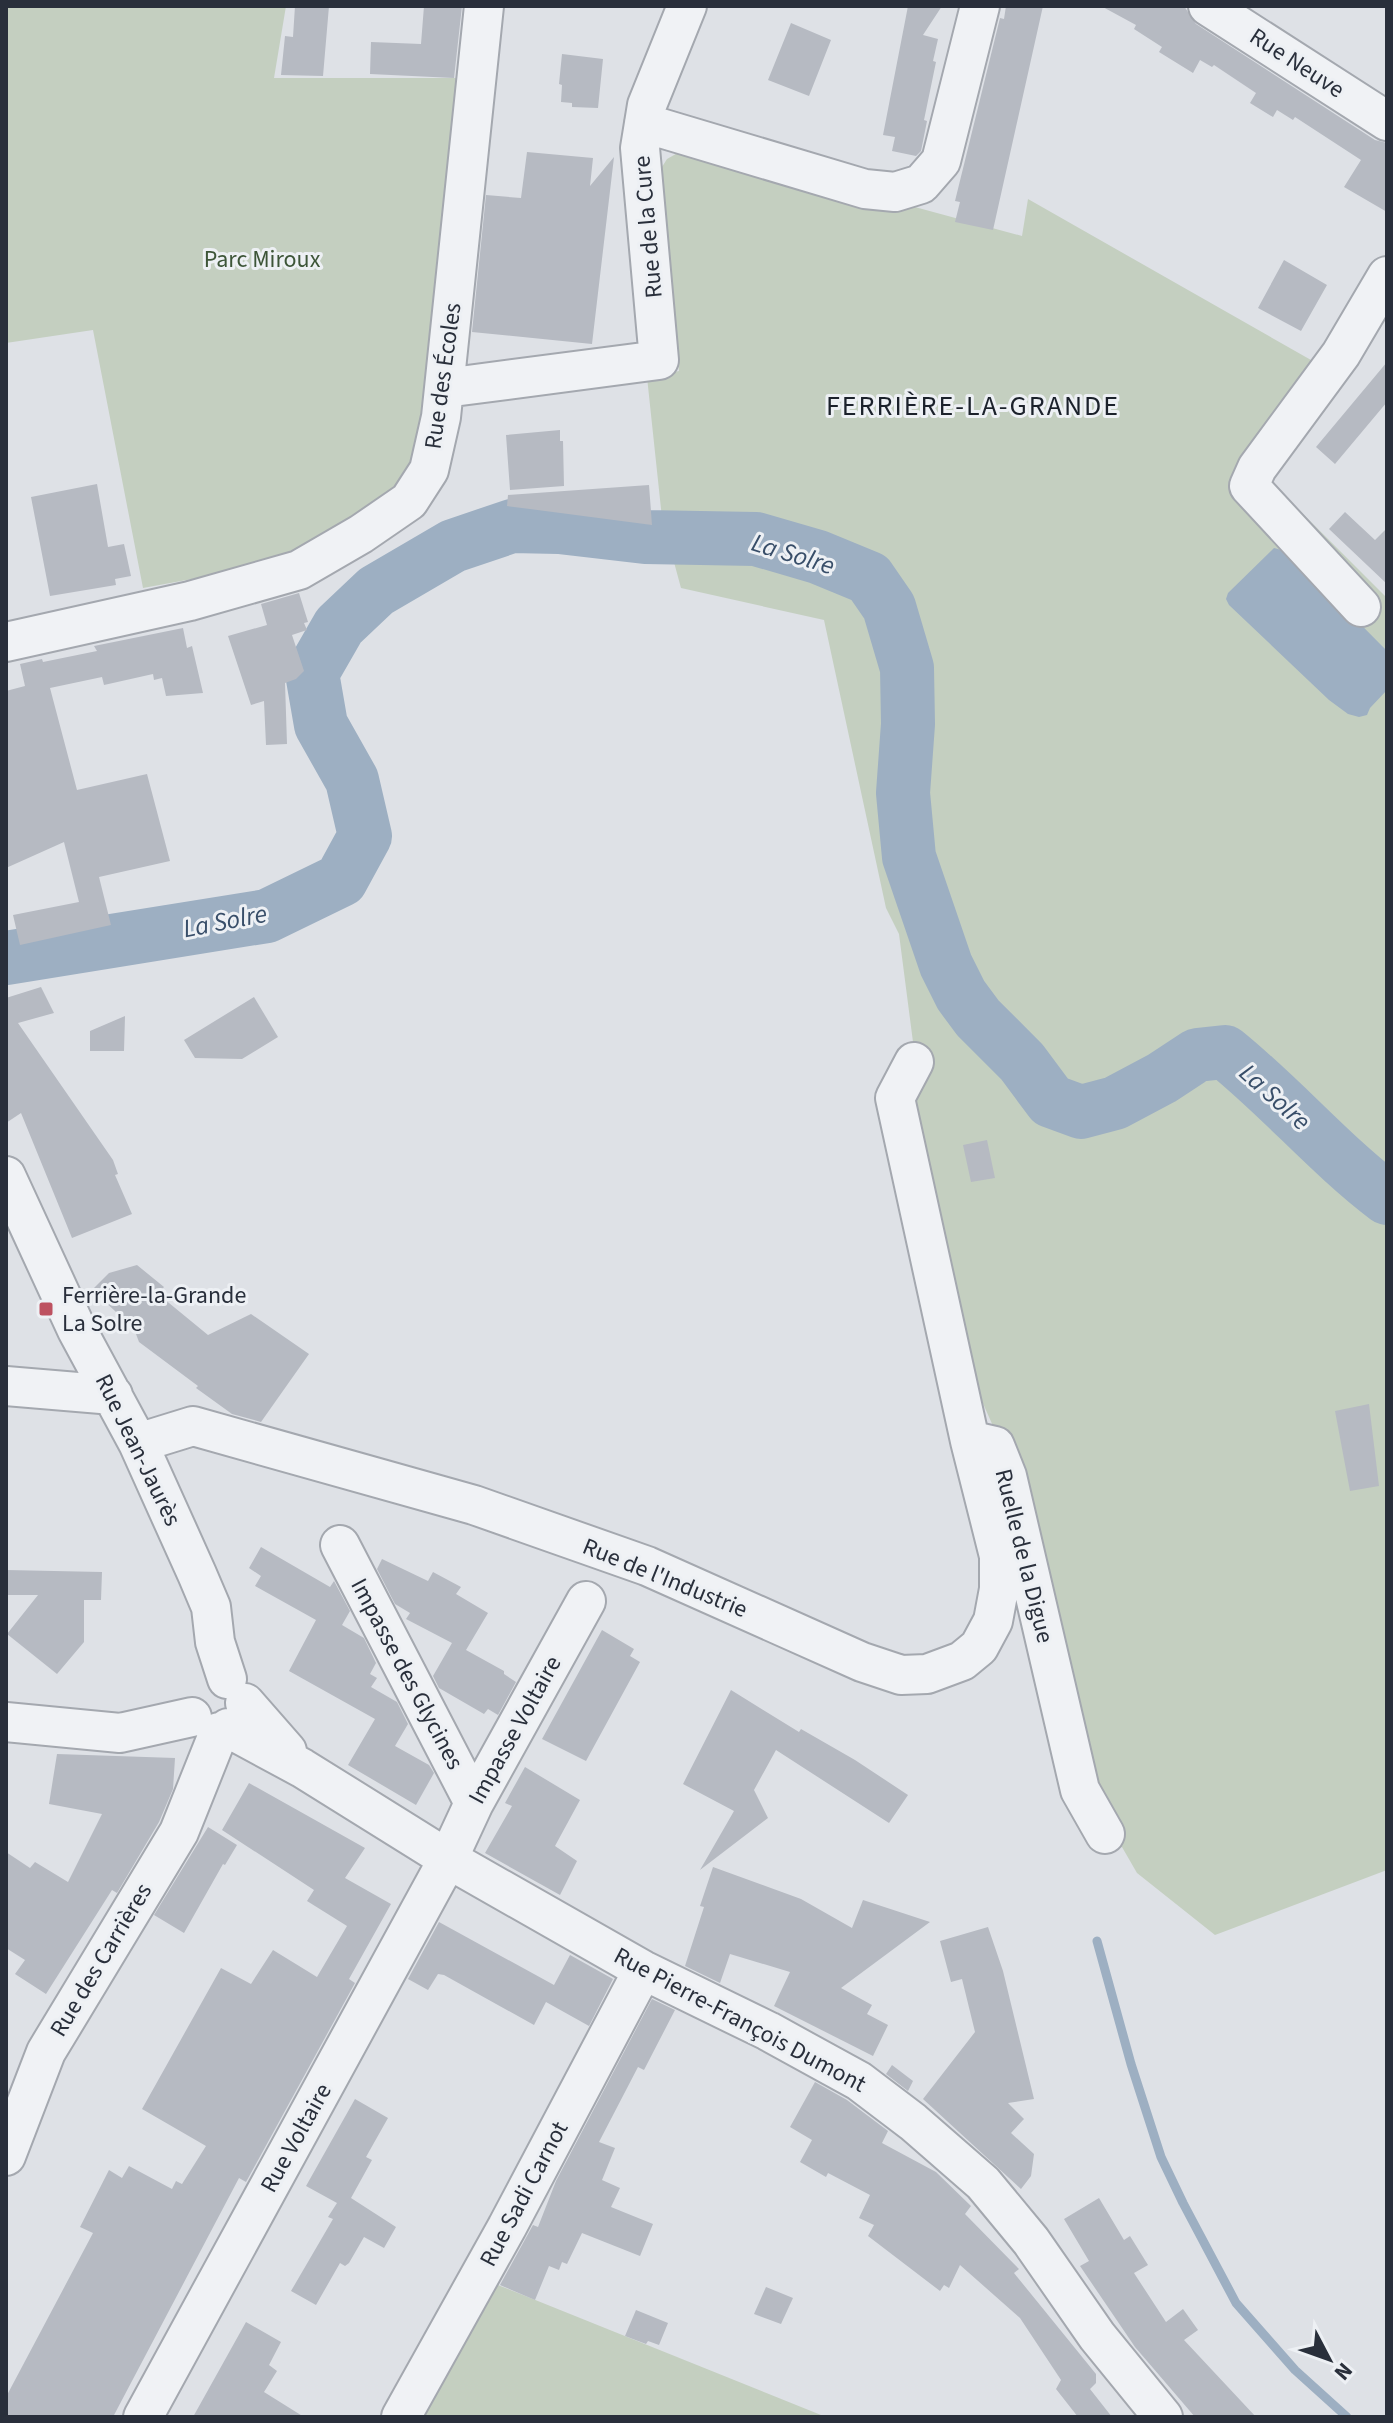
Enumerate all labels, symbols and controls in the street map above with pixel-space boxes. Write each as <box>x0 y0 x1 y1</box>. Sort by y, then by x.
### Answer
street label: Rue Neuve <box>1243 19 1351 107</box>
street label: Rue de la Cure <box>624 154 672 300</box>
park label: Parc Miroux <box>204 242 321 277</box>
street label: Rue des Écoles <box>415 301 471 451</box>
district label: FERRIÈRE-LA-GRANDE <box>826 386 1120 426</box>
water label: La Solre <box>747 524 839 584</box>
water label: La Solre <box>180 895 270 947</box>
water label: La Solre <box>1231 1055 1319 1139</box>
place label: Ferrière-la-Grande La Solre <box>62 1278 246 1341</box>
marker: Ferrière-la-Grande La Solre <box>37 1300 55 1318</box>
street label: Rue Jean-Jaurès <box>86 1368 190 1532</box>
street label: Ruelle de la Digue <box>985 1465 1063 1647</box>
street label: Rue de l'Industrie <box>577 1529 753 1627</box>
street label: Impasse des Glycines <box>342 1572 472 1776</box>
street label: Impasse Voltaire <box>460 1649 570 1811</box>
street label: Rue des Carrières <box>41 1876 161 2044</box>
street label: Rue Pierre-François Dumont <box>608 1939 872 2101</box>
street label: Rue Voltaire <box>252 2077 340 2199</box>
street label: Rue Sadi Carnot <box>471 2115 577 2273</box>
north arrow <box>1289 2319 1369 2399</box>
text: N <box>1326 2355 1360 2387</box>

